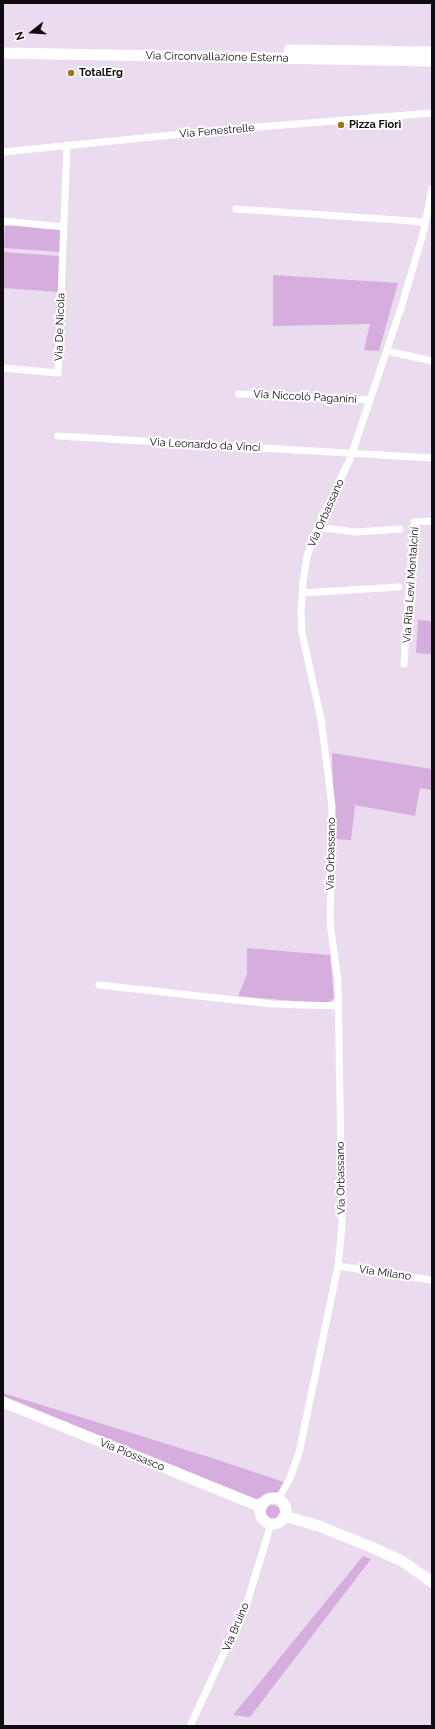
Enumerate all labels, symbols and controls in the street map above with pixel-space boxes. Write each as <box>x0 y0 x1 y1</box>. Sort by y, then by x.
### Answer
north arrow <box>12 12 52 52</box>
text: N <box>13 30 27 42</box>
street label: Via Circonvallazione Esterna <box>145 49 289 65</box>
place label: TotalErg <box>79 66 123 80</box>
marker: TotalErg <box>66 68 76 78</box>
place label: Pizza Fiorì <box>349 118 401 132</box>
marker: Pizza Fiorì <box>336 120 346 130</box>
street label: Via Fenestrelle <box>179 121 255 141</box>
street label: Via De Nicola <box>52 293 68 361</box>
street label: Via Niccolò Paganini <box>253 388 357 406</box>
street label: Via Leonardo da Vinci <box>149 436 261 454</box>
street label: Via Orbassano <box>305 477 347 549</box>
street label: Via Rita Levi Montalcini <box>400 526 422 644</box>
street label: Via Orbassano <box>324 817 338 891</box>
street label: Via Orbassano <box>334 1141 348 1215</box>
street label: Via Milano <box>358 1263 412 1283</box>
street label: Via Piossasco <box>98 1436 166 1474</box>
street label: Via Bruino <box>220 1601 252 1653</box>

